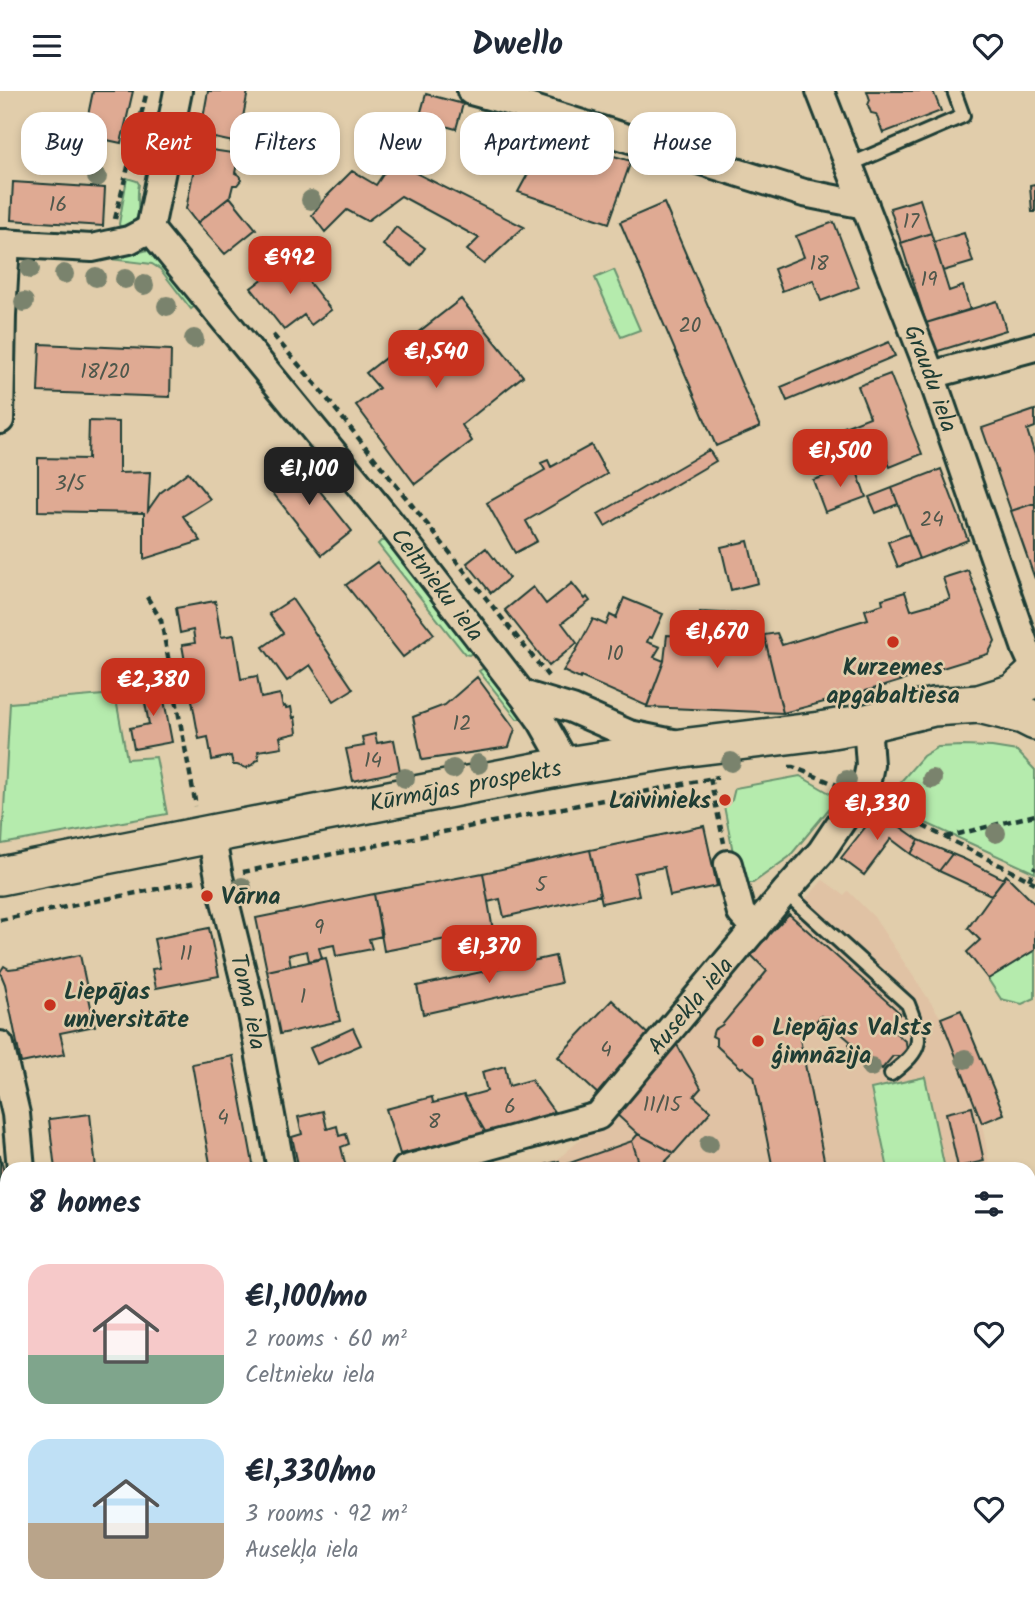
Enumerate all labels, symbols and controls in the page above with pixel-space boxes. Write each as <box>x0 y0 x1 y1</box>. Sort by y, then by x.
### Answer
text: Dwello <box>472 20 563 71</box>
icon: menu <box>28 27 66 65</box>
icon: heart <box>969 27 1007 65</box>
chip: Buy <box>21 112 107 175</box>
chip: Rent <box>121 112 216 175</box>
chip: Filters <box>230 112 340 175</box>
chip: New <box>354 112 446 175</box>
chip: Apartment <box>460 112 614 175</box>
chip: House <box>628 112 736 175</box>
house number: 16 <box>49 189 67 222</box>
house number: 17 <box>903 206 920 239</box>
pin: €992 <box>249 237 331 296</box>
text: €992 <box>264 241 316 277</box>
house number: 18 <box>809 248 829 281</box>
house number: 19 <box>921 264 937 297</box>
house number: 20 <box>679 310 701 343</box>
street label: Graudu iela <box>892 319 967 438</box>
pin: €1,540 <box>379 331 493 390</box>
text: €1,540 <box>404 335 468 371</box>
house number: 18/20 <box>80 356 130 389</box>
pin: €1,500 <box>783 429 897 489</box>
text: €1,500 <box>809 434 871 470</box>
pin: €1,100 <box>252 447 366 507</box>
text: €1,100 <box>280 452 338 488</box>
house number: 3/5 <box>55 468 87 501</box>
house number: 24 <box>920 504 944 537</box>
street label: Celtnieku iela <box>380 519 493 651</box>
pin: €1,670 <box>660 611 774 670</box>
text: €1,670 <box>686 615 748 651</box>
marker: Kurzemes apgabaltiesa <box>885 634 901 650</box>
house number: 10 <box>606 638 624 671</box>
place label: Kurzemes apgabaltiesa <box>826 649 960 716</box>
pin: €2,380 <box>96 659 210 718</box>
text: €2,380 <box>117 663 189 699</box>
house number: 12 <box>453 708 471 741</box>
house number: 14 <box>364 745 382 778</box>
street label: Kūrmājas prospekts <box>366 749 565 824</box>
place label: Laivinieks <box>609 782 711 821</box>
pin: €1,330 <box>820 783 934 842</box>
text: €1,330 <box>845 787 909 823</box>
marker: Laivinieks <box>717 792 733 808</box>
house number: 5 <box>535 869 548 902</box>
place label: Vārna <box>221 878 280 917</box>
marker: Vārna <box>199 888 215 904</box>
house number: 9 <box>314 912 324 945</box>
pin: €1,370 <box>432 925 546 985</box>
text: €1,370 <box>458 930 520 966</box>
house number: 11 <box>179 938 193 971</box>
street label: Ausekļa iela <box>638 949 744 1065</box>
street label: Toma iela <box>218 950 276 1053</box>
place label: Liepājas universitāte <box>64 973 189 1040</box>
house number: 1 <box>300 981 306 1014</box>
marker: Liepājas universitāte <box>42 997 58 1013</box>
place label: Liepājas Valsts ģimnāzija <box>771 1009 932 1076</box>
marker: Liepājas Valsts ģimnāzija <box>750 1033 766 1049</box>
house number: 4 <box>600 1034 612 1067</box>
house number: 11/15 <box>643 1089 683 1122</box>
house number: 6 <box>504 1091 516 1124</box>
house number: 4 <box>217 1102 229 1135</box>
house number: 8 <box>428 1106 441 1139</box>
text: 8 homes <box>28 1180 141 1228</box>
icon: filters <box>970 1185 1008 1223</box>
text: €1,100/mo <box>245 1274 368 1322</box>
icon: home <box>84 1292 168 1376</box>
icon: heart <box>970 1315 1008 1353</box>
text: 2 rooms · 60 m² <box>245 1322 407 1358</box>
text: Celtnieku iela <box>245 1358 375 1394</box>
text: €1,330/mo <box>245 1449 376 1497</box>
icon: home <box>84 1467 168 1551</box>
icon: heart <box>970 1490 1008 1528</box>
text: 3 rooms · 92 m² <box>245 1497 407 1533</box>
text: Ausekļa iela <box>245 1533 359 1569</box>

